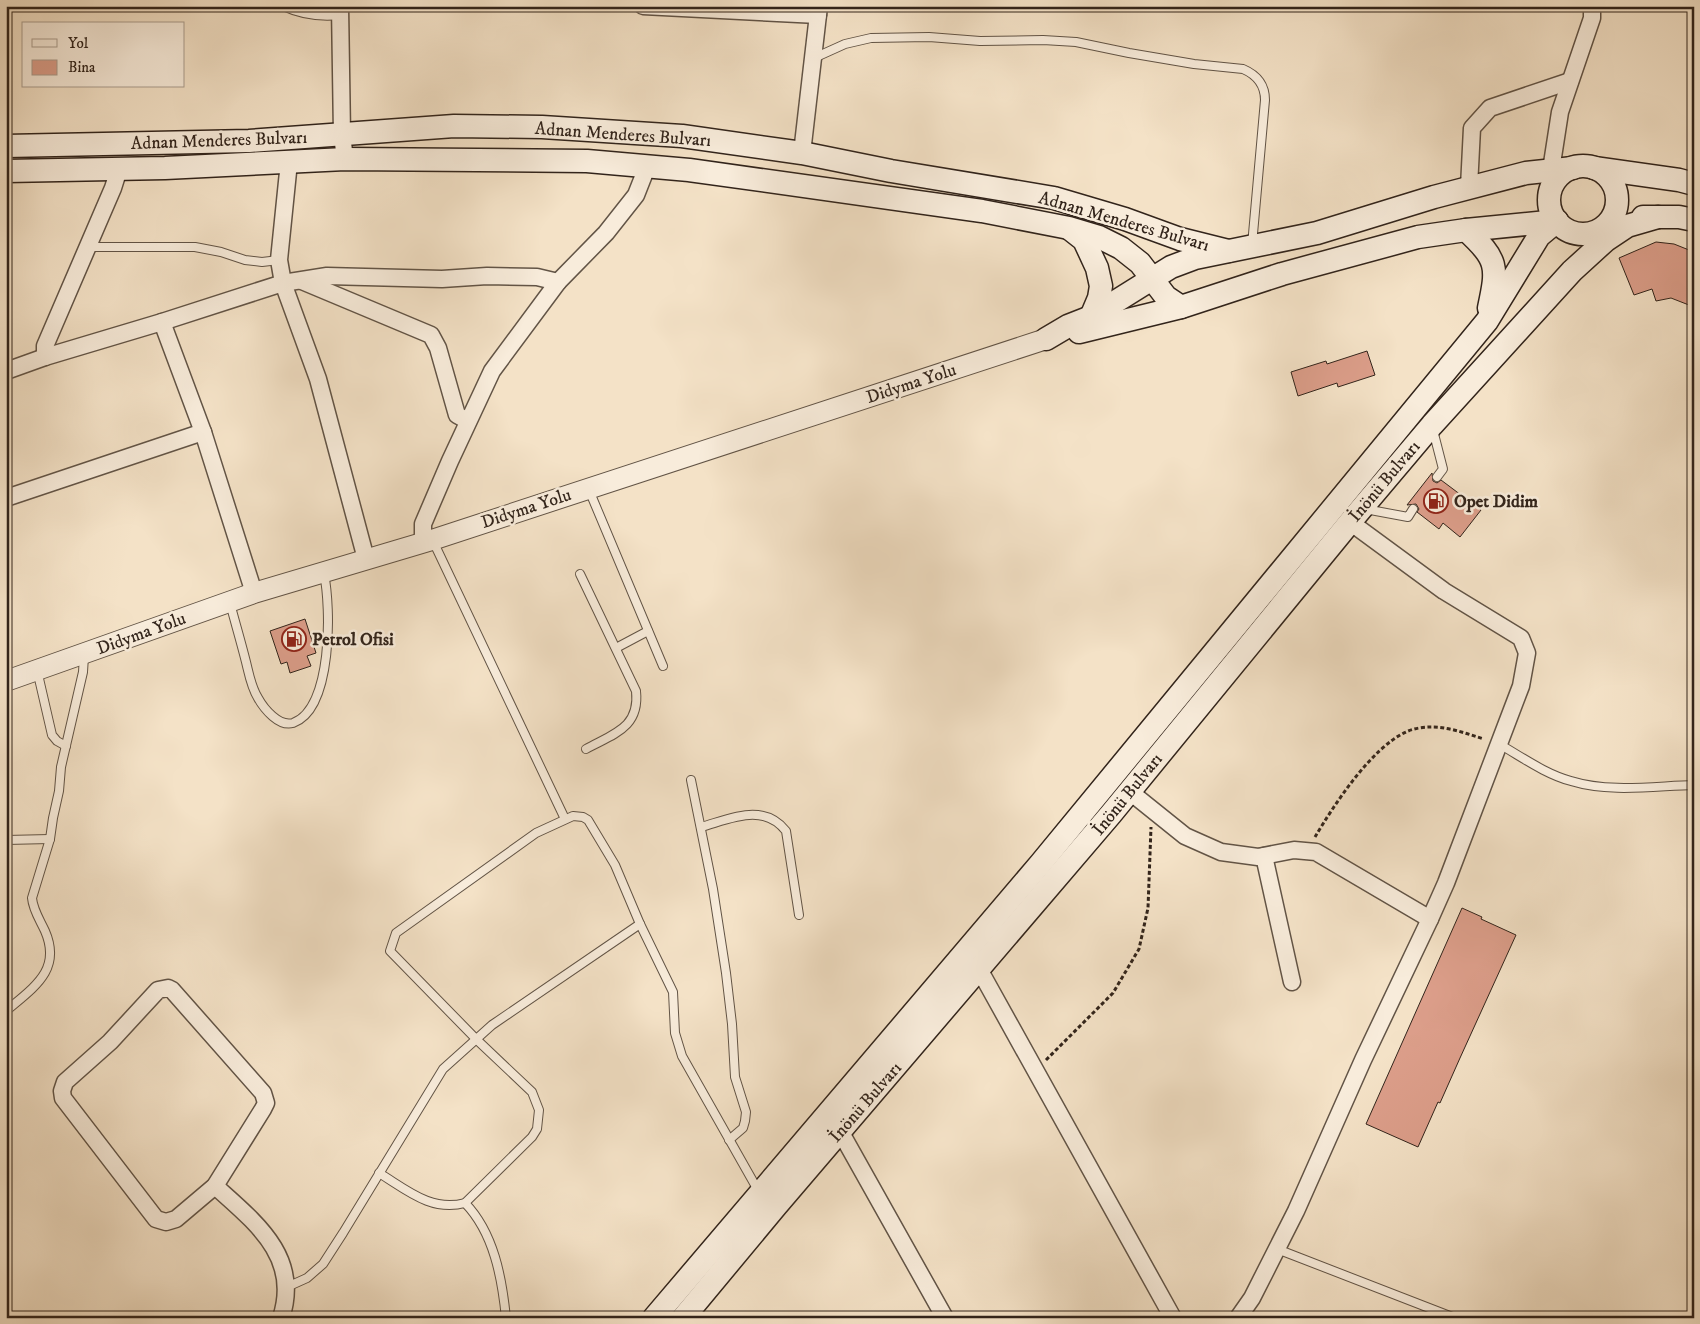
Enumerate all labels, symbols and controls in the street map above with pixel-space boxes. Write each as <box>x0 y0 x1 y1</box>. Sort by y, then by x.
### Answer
legend <box>22 22 185 88</box>
text: Yol <box>68 34 89 53</box>
text: Bina <box>68 58 96 77</box>
street label: Adnan Menderes Bulvarı <box>534 118 712 152</box>
street label: Adnan Menderes Bulvarı <box>130 127 308 155</box>
street label: Adnan Menderes Bulvarı <box>1036 187 1212 257</box>
street label: Didyma Yolu <box>863 359 959 409</box>
street label: İnönü Bulvarı <box>1344 436 1425 527</box>
street label: Didyma Yolu <box>478 484 574 534</box>
fuel station icon: Opet Didim <box>1423 488 1449 514</box>
place label: Opet Didim <box>1454 491 1539 513</box>
street label: Didyma Yolu <box>94 608 189 660</box>
fuel station icon: Petrol Ofisi <box>281 626 307 652</box>
place label: Petrol Ofisi <box>312 629 394 651</box>
street label: İnönü Bulvarı <box>1087 748 1168 840</box>
street label: İnönü Bulvarı <box>824 1057 907 1147</box>

